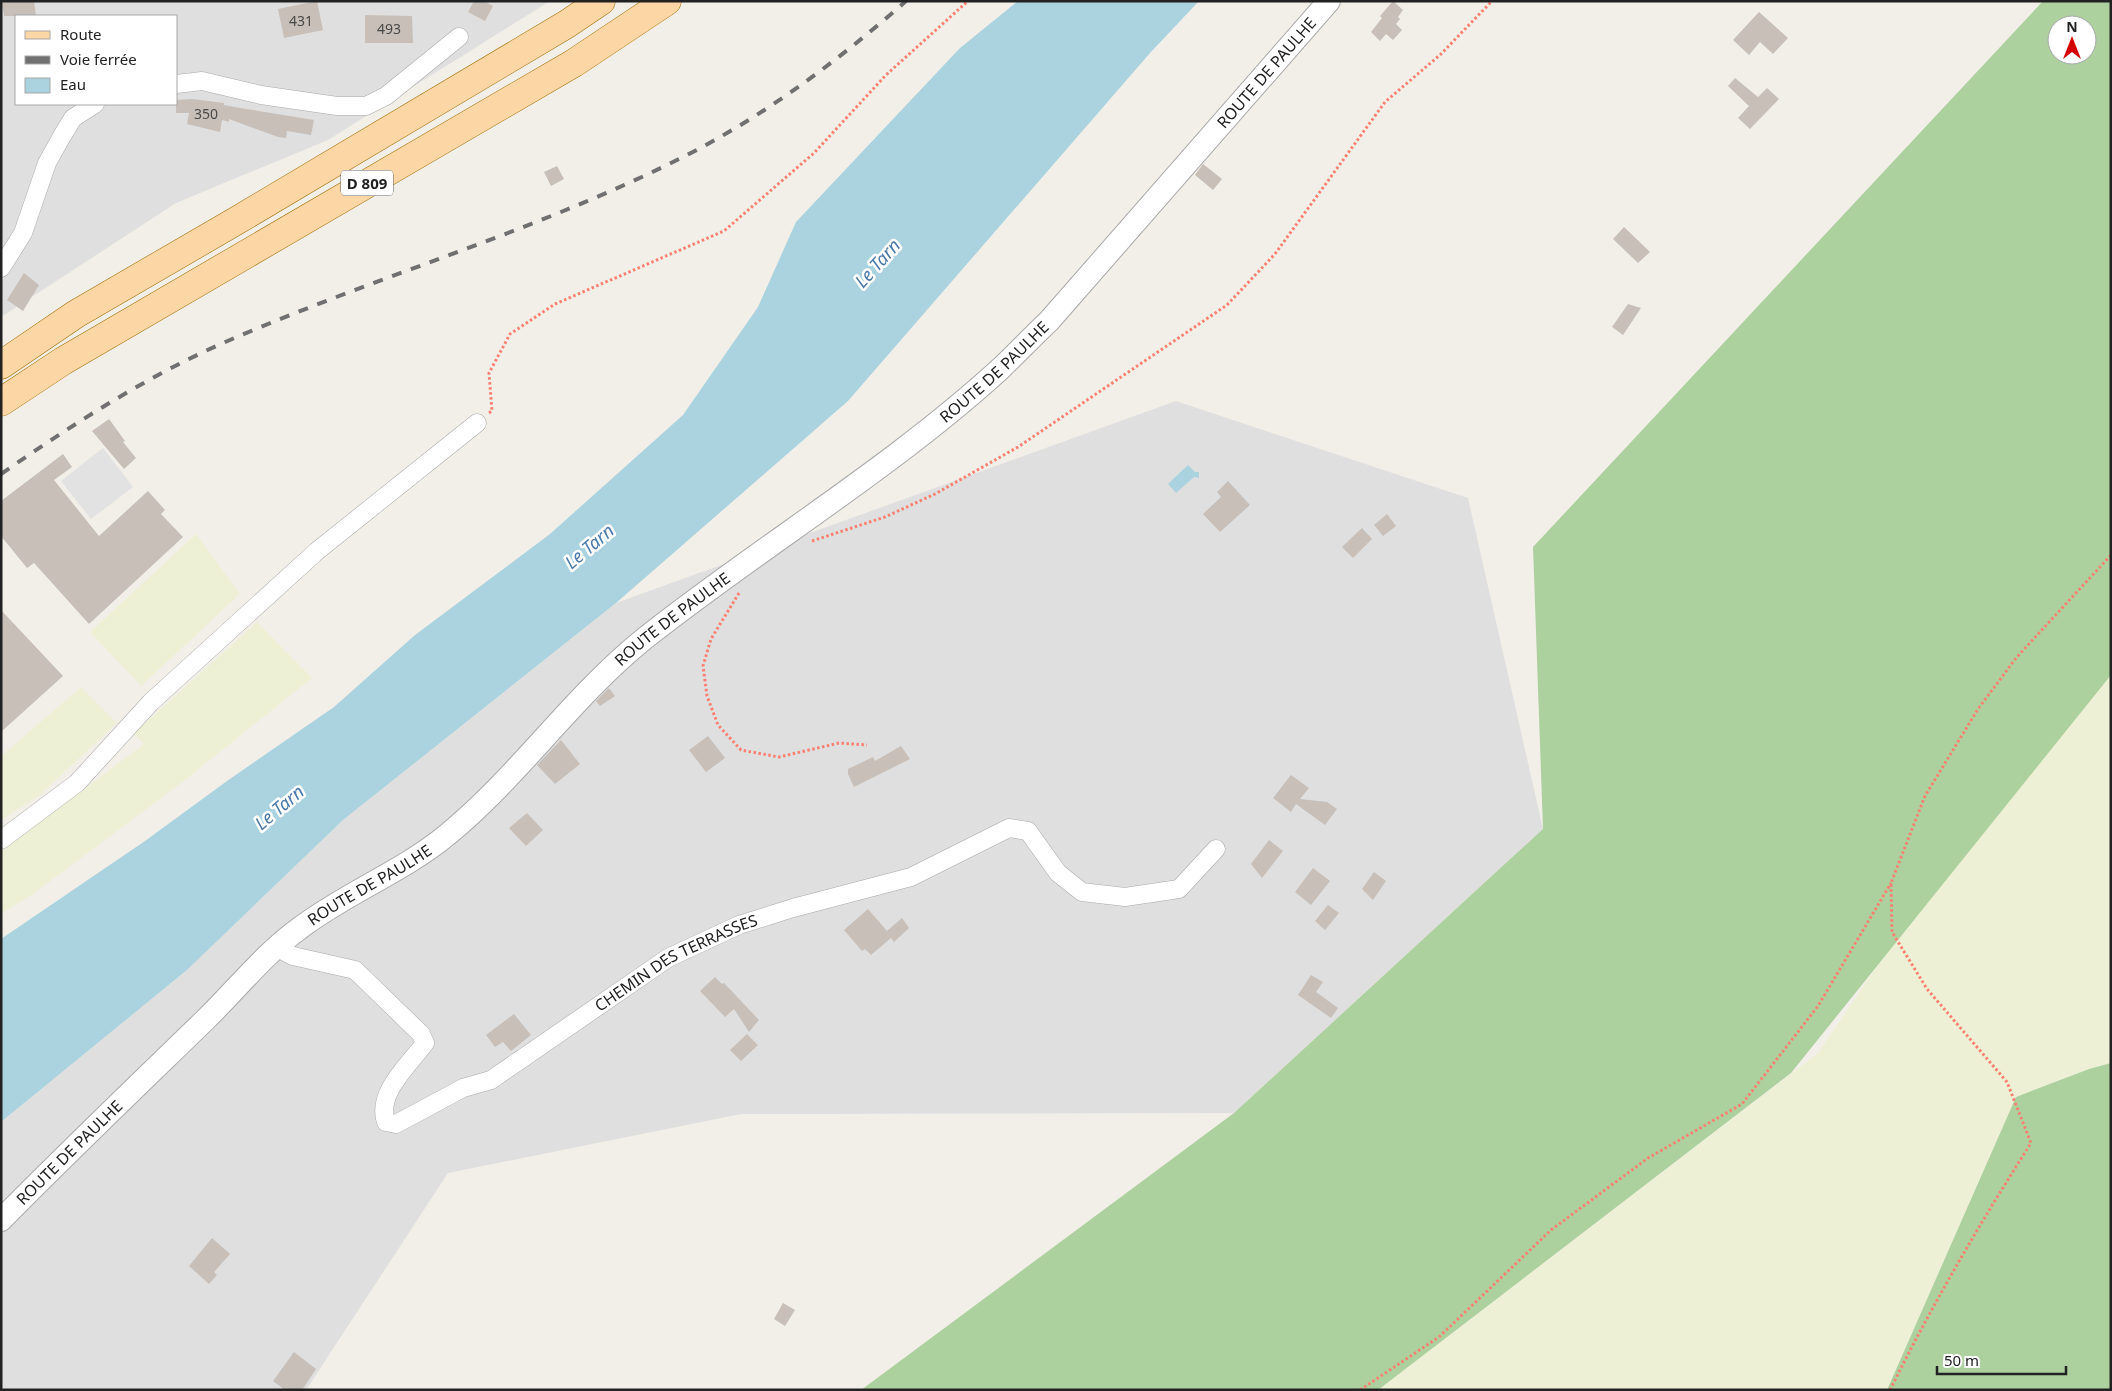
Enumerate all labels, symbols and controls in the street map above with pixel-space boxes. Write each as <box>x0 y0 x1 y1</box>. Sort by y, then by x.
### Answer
house number: 431 <box>289 11 313 30</box>
street label: ROUTE DE PAULHE <box>1212 12 1321 133</box>
legend <box>15 15 178 105</box>
north arrow <box>2047 15 2097 65</box>
text: N <box>2066 17 2078 36</box>
house number: 493 <box>377 19 401 38</box>
text: Route <box>60 24 102 44</box>
text: Voie ferrée <box>60 49 137 69</box>
text: Eau <box>60 74 86 94</box>
house number: 350 <box>194 104 218 123</box>
road number: D 809 <box>341 170 393 196</box>
water label: Le Tarn <box>849 234 905 292</box>
street label: ROUTE DE PAULHE <box>935 316 1053 428</box>
water label: Le Tarn <box>559 518 619 574</box>
street label: ROUTE DE PAULHE <box>610 567 734 671</box>
water label: Le Tarn <box>249 779 309 835</box>
street label: ROUTE DE PAULHE <box>303 839 436 930</box>
street label: CHEMIN DES TERRASSES <box>590 909 760 1016</box>
street label: ROUTE DE PAULHE <box>11 1095 127 1210</box>
scale bar <box>1937 1344 2066 1376</box>
text: 50 m <box>1944 1350 1979 1370</box>

